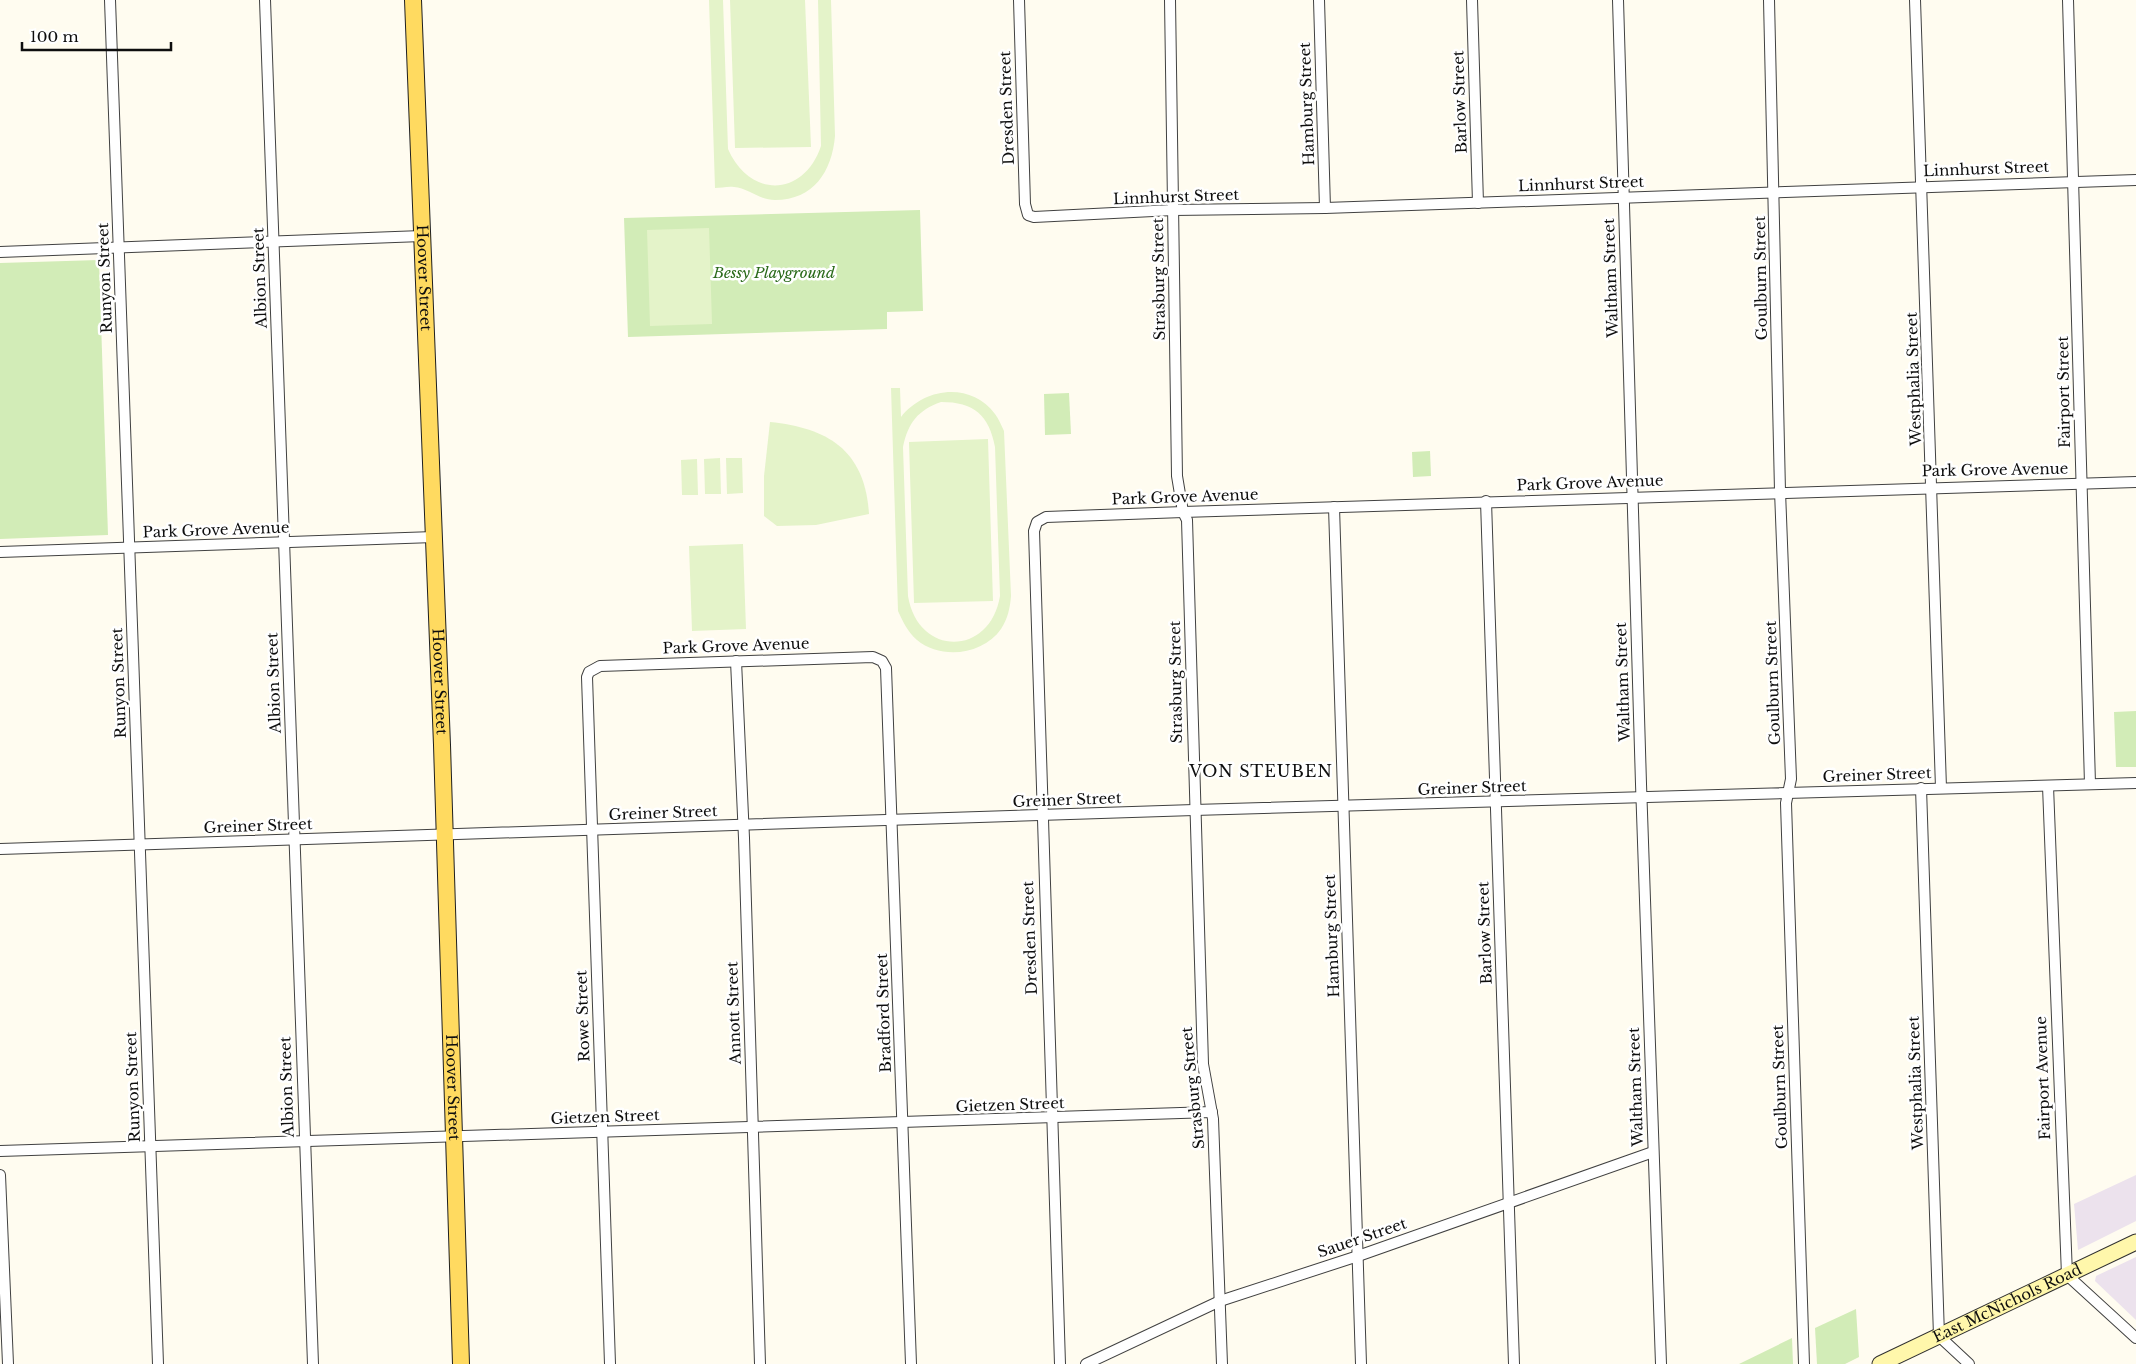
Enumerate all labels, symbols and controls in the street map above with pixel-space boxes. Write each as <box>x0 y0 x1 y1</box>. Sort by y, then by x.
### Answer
scale bar <box>22 20 171 52</box>
text: 100 m <box>30 27 79 46</box>
street label: Hamburg Street <box>1295 42 1318 166</box>
street label: Dresden Street <box>995 50 1018 165</box>
street label: Barlow Street <box>1448 50 1471 154</box>
street label: Linnhurst Street <box>1923 157 2050 180</box>
street label: Linnhurst Street <box>1518 172 1645 195</box>
street label: Linnhurst Street <box>1113 185 1240 208</box>
street label: Goulburn Street <box>1750 215 1771 340</box>
street label: Strasburg Street <box>1148 217 1169 341</box>
street label: Waltham Street <box>1599 218 1622 339</box>
street label: Runyon Street <box>93 222 116 334</box>
street label: Hoover Street <box>413 224 436 332</box>
street label: Albion Street <box>248 227 271 330</box>
park label: Bessy Playground <box>712 263 835 282</box>
street label: Westphalia Street <box>1902 311 1925 447</box>
street label: Fairport Street <box>2053 335 2074 448</box>
street label: Park Grove Avenue <box>1921 459 2069 480</box>
street label: Park Grove Avenue <box>1516 470 1664 495</box>
street label: Park Grove Avenue <box>1111 484 1259 509</box>
street label: Park Grove Avenue <box>142 517 290 542</box>
street label: Strasburg Street <box>1165 620 1186 744</box>
street label: Goulburn Street <box>1761 620 1784 746</box>
street label: Waltham Street <box>1611 622 1634 743</box>
street label: Runyon Street <box>107 627 130 739</box>
street label: Hoover Street <box>428 628 452 735</box>
street label: Albion Street <box>262 632 285 735</box>
street label: Park Grove Avenue <box>662 633 810 658</box>
district label: VON STEUBEN <box>1188 761 1333 781</box>
street label: Greiner Street <box>1822 763 1932 786</box>
street label: Greiner Street <box>1417 776 1527 799</box>
street label: Greiner Street <box>1012 788 1122 811</box>
street label: Greiner Street <box>608 801 718 824</box>
street label: Greiner Street <box>203 814 313 837</box>
street label: Hamburg Street <box>1320 874 1343 998</box>
street label: Dresden Street <box>1018 880 1041 995</box>
street label: Barlow Street <box>1473 881 1496 985</box>
street label: Bradford Street <box>872 953 895 1073</box>
street label: Annott Street <box>722 961 745 1066</box>
street label: Rowe Street <box>571 970 594 1062</box>
street label: Westphalia Street <box>1904 1015 1927 1151</box>
street label: Fairport Avenue <box>2031 1016 2054 1140</box>
street label: Goulburn Street <box>1768 1024 1791 1150</box>
street label: Strasburg Street <box>1177 1026 1208 1150</box>
street label: Waltham Street <box>1624 1027 1647 1148</box>
street label: Runyon Street <box>121 1031 144 1143</box>
street label: Hoover Street <box>442 1034 464 1141</box>
street label: Albion Street <box>275 1036 298 1139</box>
street label: Gietzen Street <box>955 1093 1065 1116</box>
street label: Gietzen Street <box>550 1105 660 1128</box>
street label: Sauer Street <box>1315 1213 1409 1262</box>
street label: East McNichols Road <box>1930 1259 2085 1346</box>

